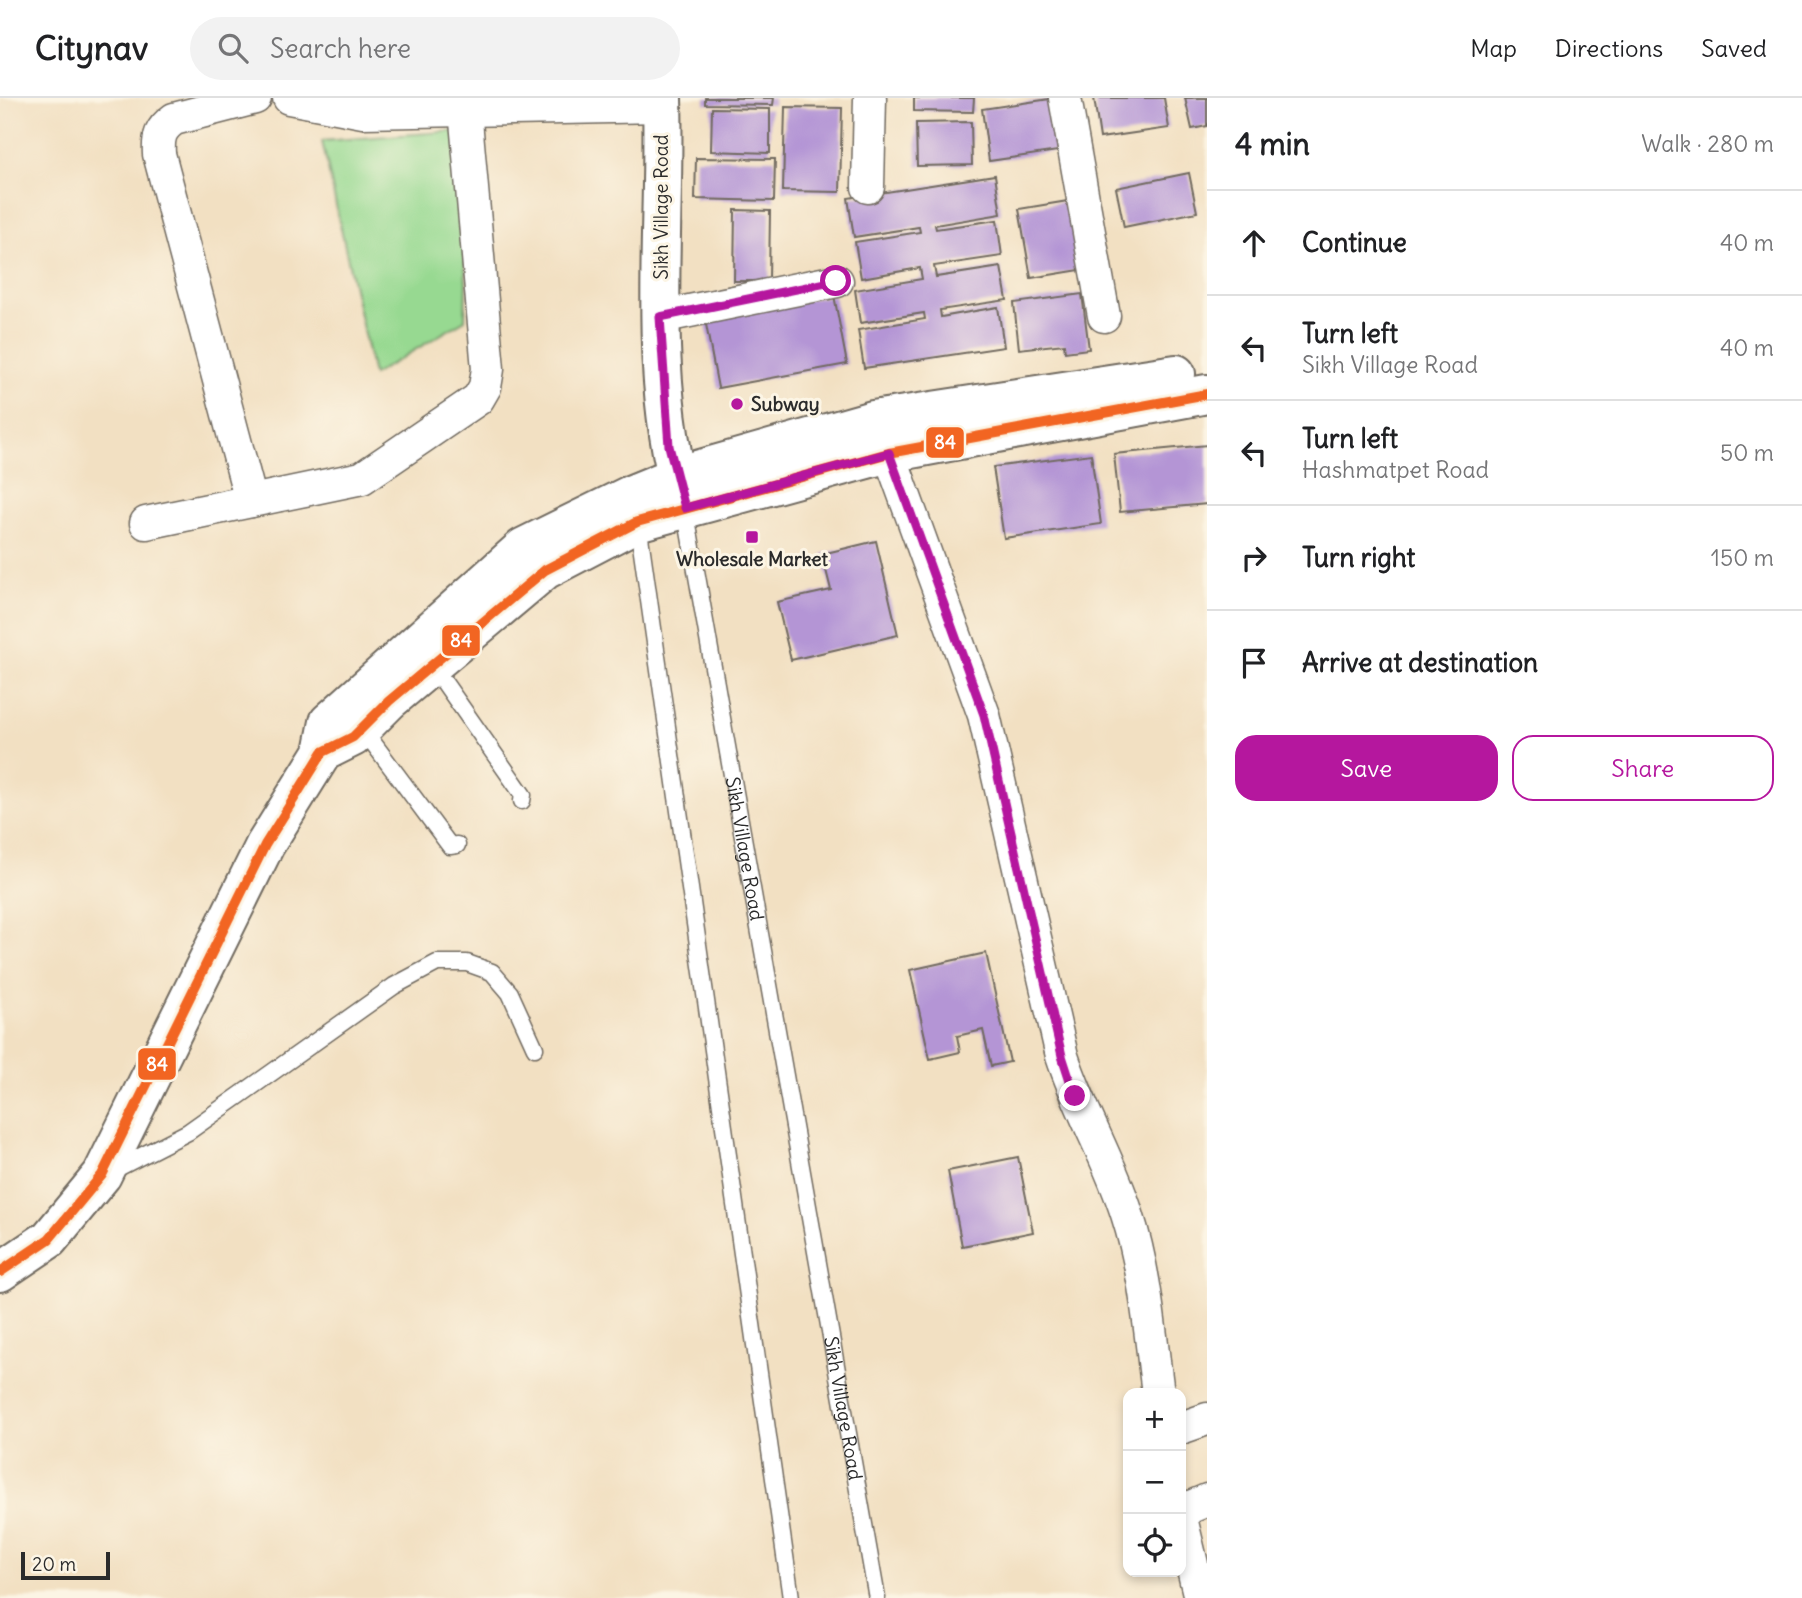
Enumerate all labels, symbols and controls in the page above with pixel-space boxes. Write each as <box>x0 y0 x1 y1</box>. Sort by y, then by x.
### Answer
search box <box>190 17 680 80</box>
text: Citynav <box>35 27 148 69</box>
icon: search <box>214 29 252 67</box>
text: Search here <box>270 32 411 65</box>
text: Map <box>1470 33 1517 63</box>
text: Directions <box>1555 33 1663 63</box>
text: Saved <box>1701 33 1767 63</box>
text: 4 min <box>1235 125 1310 163</box>
text: Walk · 280 m <box>1641 129 1774 158</box>
street label: Sikh Village Road <box>649 134 673 280</box>
icon: ahead <box>1235 224 1273 262</box>
text: Continue <box>1302 226 1407 259</box>
text: 40 m <box>1720 228 1774 257</box>
route start <box>820 265 851 296</box>
text: Turn left <box>1302 317 1398 350</box>
icon: left <box>1235 329 1273 367</box>
text: 40 m <box>1720 333 1774 362</box>
text: Sikh Village Road <box>1302 350 1478 379</box>
place label: Subway <box>751 392 820 416</box>
marker: Subway <box>729 396 745 412</box>
text: Turn left <box>1302 422 1398 455</box>
line badge: 84 <box>925 426 965 459</box>
text: 84 <box>934 430 956 454</box>
icon: left <box>1235 434 1273 472</box>
text: 50 m <box>1720 438 1774 467</box>
text: Hashmatpet Road <box>1302 455 1489 484</box>
marker: Wholesale Market <box>744 529 760 545</box>
icon: right <box>1235 539 1273 577</box>
text: Turn right <box>1302 541 1415 574</box>
text: 150 m <box>1711 543 1774 572</box>
place label: Wholesale Market <box>676 547 829 571</box>
line badge: 84 <box>441 624 481 657</box>
text: 84 <box>450 628 472 652</box>
icon: arrive <box>1235 644 1273 682</box>
text: Arrive at destination <box>1302 646 1538 679</box>
button: Save <box>1235 735 1498 801</box>
button: Share <box>1512 735 1774 801</box>
street label: Sikh Village Road <box>721 775 769 922</box>
line badge: 84 <box>137 1047 177 1081</box>
text: 84 <box>146 1052 168 1076</box>
route end <box>1059 1080 1090 1111</box>
street label: Sikh Village Road <box>819 1334 868 1482</box>
map controls <box>1123 1388 1186 1577</box>
button: + <box>1123 1388 1186 1451</box>
button: − <box>1123 1451 1186 1514</box>
button: locate <box>1123 1514 1186 1577</box>
scale bar <box>21 1549 110 1581</box>
text: 20 m <box>32 1552 76 1576</box>

